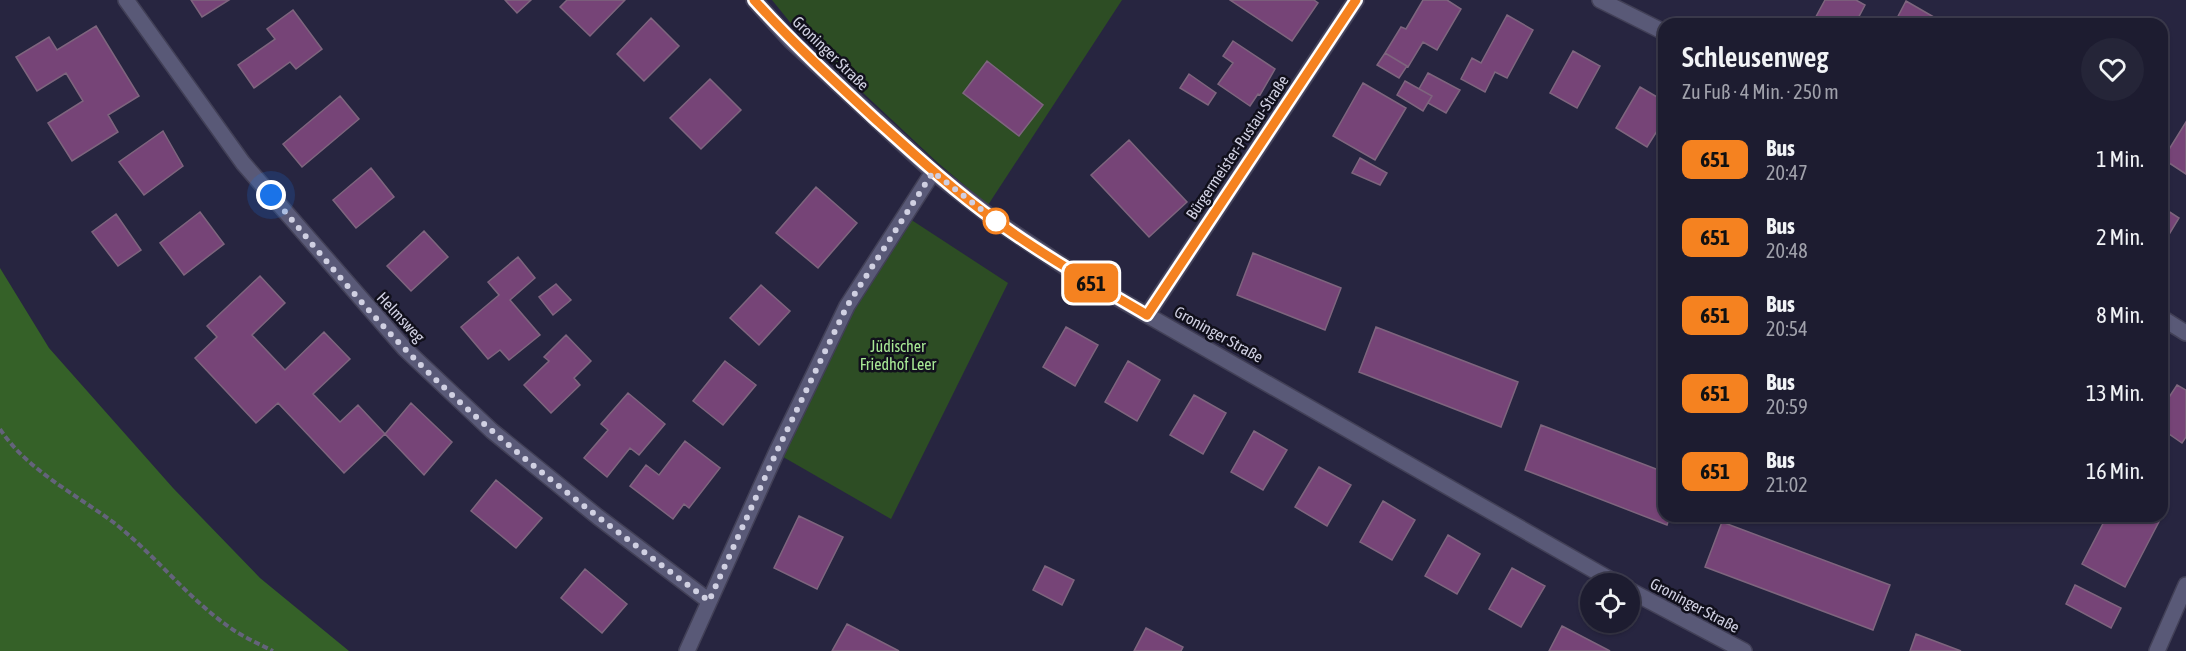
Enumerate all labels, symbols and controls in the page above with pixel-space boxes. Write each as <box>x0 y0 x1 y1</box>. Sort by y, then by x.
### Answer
street label: Groninger Straße <box>789 12 873 94</box>
button: heart <box>2081 38 2144 101</box>
text: Schleusenweg <box>1682 41 1828 73</box>
street label: Bürgermeister-Pustau-Straße <box>1182 72 1293 223</box>
text: Zu Fuß · 4 Min. · 250 m <box>1682 80 1839 103</box>
text: Bus <box>1766 135 1795 161</box>
text: 1 Min. <box>2096 146 2144 172</box>
text: 651 <box>1700 147 1730 171</box>
text: 20:47 <box>1766 161 1808 184</box>
your location <box>256 180 286 210</box>
unlabelled marker <box>983 208 1009 234</box>
text: Bus <box>1766 213 1795 239</box>
text: 2 Min. <box>2096 224 2144 250</box>
text: 651 <box>1700 225 1730 249</box>
text: 20:48 <box>1766 239 1808 262</box>
line badge: 651 <box>1056 264 1126 302</box>
text: 651 <box>1076 271 1106 295</box>
street label: Helmsweg <box>373 288 429 346</box>
text: Bus <box>1766 291 1795 317</box>
street label: Groninger Straße <box>1171 302 1266 367</box>
text: 8 Min. <box>2096 302 2144 328</box>
text: 651 <box>1700 303 1730 327</box>
text: 20:54 <box>1766 317 1808 340</box>
park label: Jüdischer Friedhof Leer <box>860 337 937 373</box>
text: Bus <box>1766 369 1795 395</box>
text: 13 Min. <box>2086 380 2144 406</box>
text: 651 <box>1700 381 1730 405</box>
text: 20:59 <box>1766 395 1808 418</box>
text: Bus <box>1766 447 1795 473</box>
text: 16 Min. <box>2086 458 2144 484</box>
text: 651 <box>1700 459 1730 483</box>
text: 21:02 <box>1766 473 1808 496</box>
map controls <box>1580 573 1640 633</box>
button: locate <box>1580 573 1640 633</box>
street label: Groninger Straße <box>1647 574 1743 637</box>

